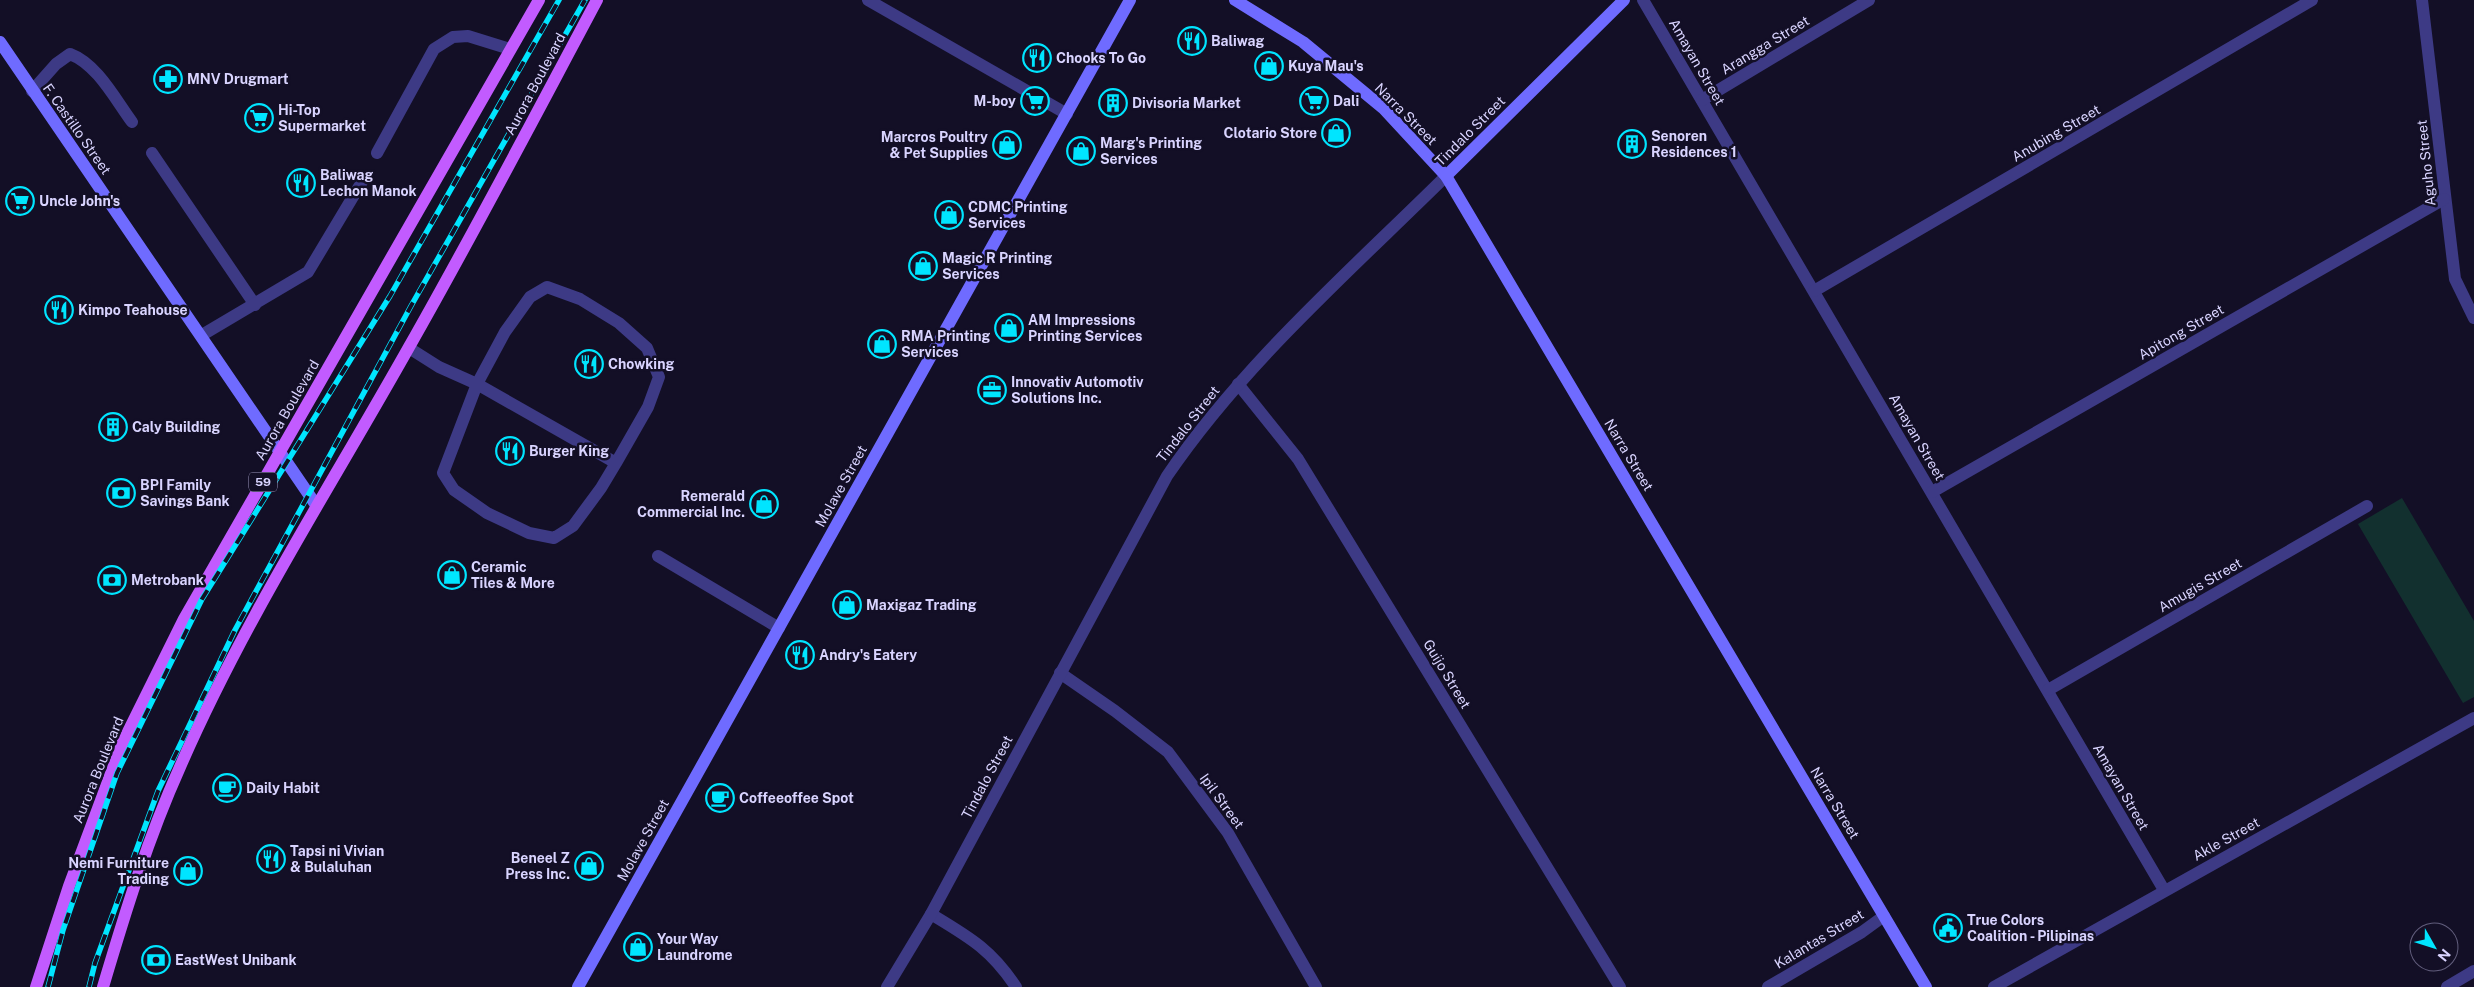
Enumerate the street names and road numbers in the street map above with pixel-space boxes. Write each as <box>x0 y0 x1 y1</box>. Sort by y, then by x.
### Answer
street label: Arangga Street <box>1718 12 1812 78</box>
street label: Amayan Street <box>1666 16 1728 108</box>
street label: Aurora Boulevard <box>501 30 569 138</box>
street label: Narra Street <box>1372 80 1440 148</box>
street label: F. Castillo Street <box>40 81 114 177</box>
street label: Tindalo Street <box>1432 93 1508 169</box>
street label: Anubing Street <box>2009 101 2103 165</box>
street label: Aguho Street <box>2414 119 2438 207</box>
street label: Apitong Street <box>2135 301 2227 363</box>
street label: Aurora Boulevard <box>252 357 322 463</box>
street label: Tindalo Street <box>1153 383 1223 465</box>
street label: Amayan Street <box>1886 391 1948 483</box>
street label: Narra Street <box>1601 416 1657 494</box>
street label: Molave Street <box>812 442 870 530</box>
road number: 59 <box>249 472 277 492</box>
street label: Amugis Street <box>2155 555 2245 615</box>
street label: Guijo Street <box>1420 637 1474 711</box>
street label: Aurora Boulevard <box>69 714 127 826</box>
street label: Tindalo Street <box>958 733 1016 821</box>
street label: Amayan Street <box>2090 741 2152 833</box>
street label: Narra Street <box>1807 764 1863 842</box>
street label: Ipil Street <box>1197 770 1247 832</box>
street label: Molave Street <box>614 796 672 884</box>
street label: Akle Street <box>2190 814 2262 864</box>
street label: Kalantas Street <box>1771 906 1867 972</box>

